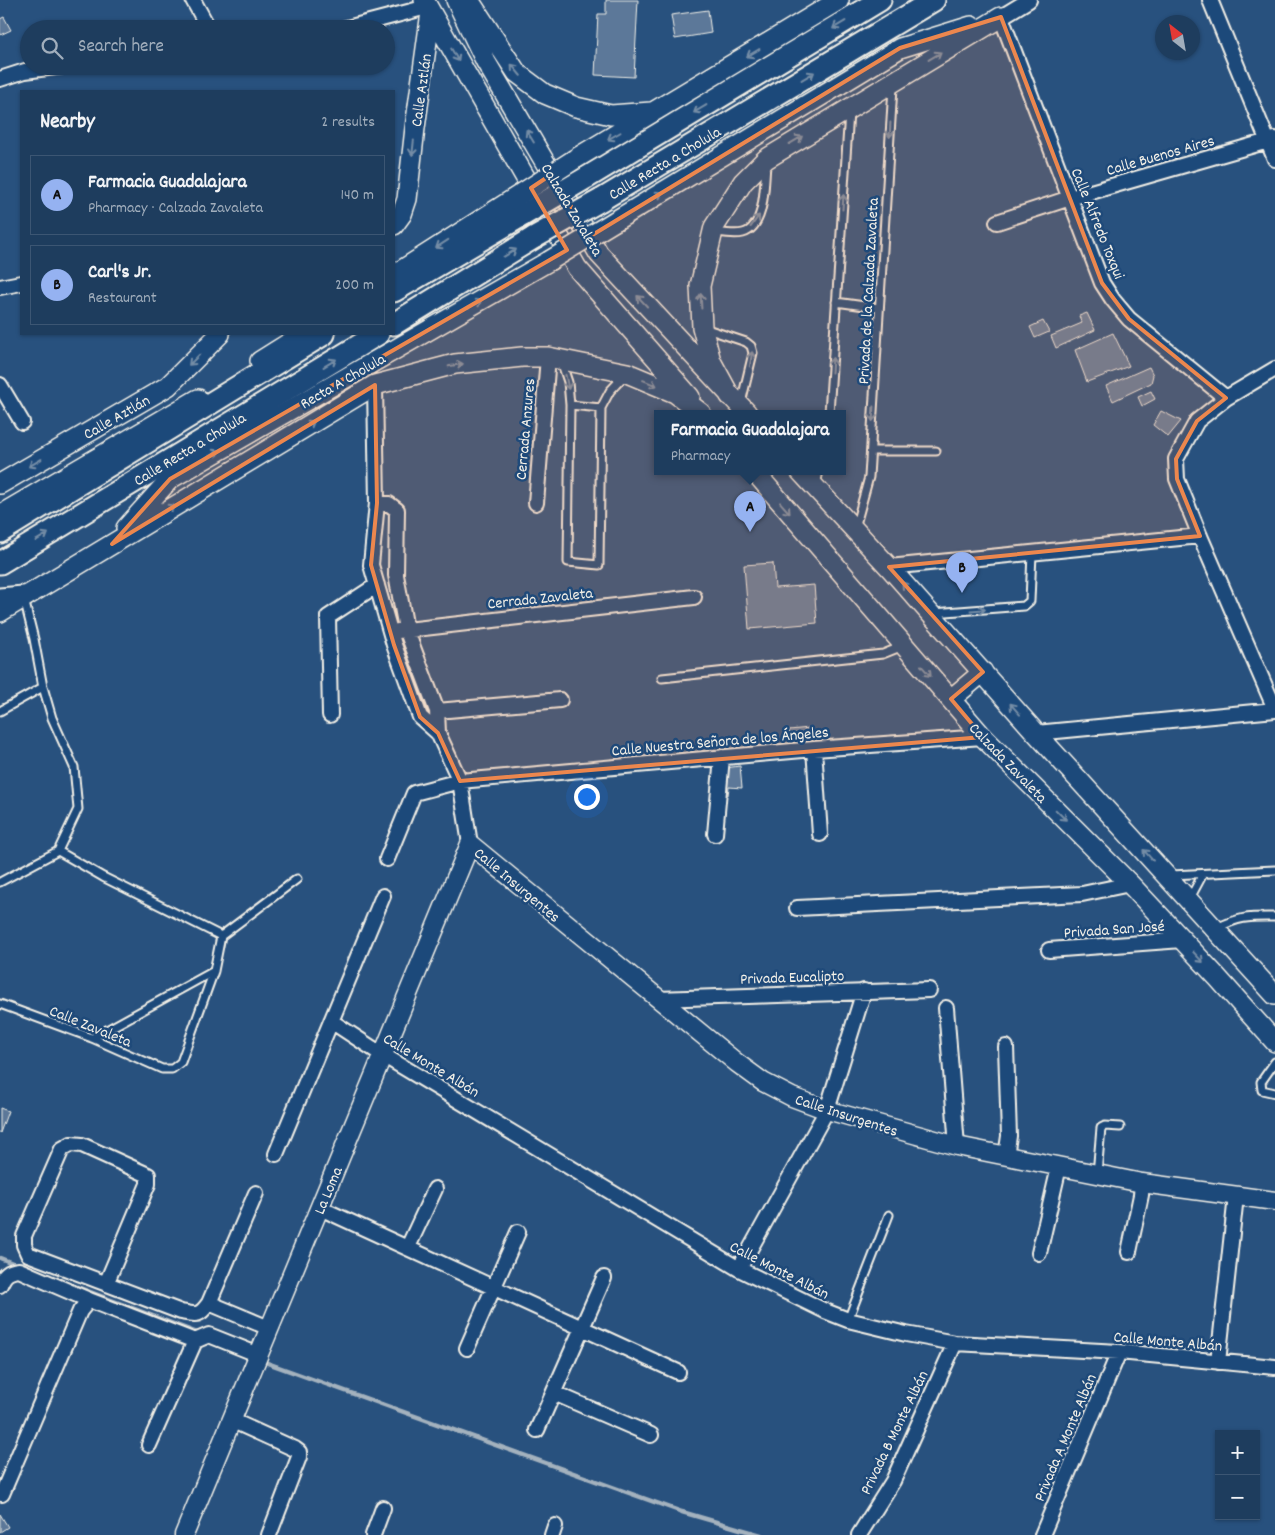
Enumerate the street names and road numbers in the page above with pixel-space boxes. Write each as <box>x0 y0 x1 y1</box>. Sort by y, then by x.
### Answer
street label: Calle Aztlán <box>406 52 439 128</box>
street label: Calle Recta a Cholula <box>605 121 726 207</box>
street label: Calle Buenos Aires <box>1104 130 1218 183</box>
street label: Calzada Zavaleta <box>534 160 608 261</box>
street label: Calle Alfredo Toxqui <box>1064 165 1129 283</box>
street label: Privada de la Calzada Zavaleta <box>853 197 886 385</box>
street label: Recta A Cholula <box>296 348 391 416</box>
street label: Cerrada Anzures <box>511 377 542 481</box>
street label: Calle Aztlán <box>80 390 155 447</box>
street label: Calle Recta a Cholula <box>130 407 251 493</box>
street label: Cerrada Zavaleta <box>486 582 595 616</box>
street label: Calzada Zavaleta <box>963 718 1052 810</box>
street label: Calle Nuestra Señora de los Ángeles <box>611 722 830 763</box>
street label: Calle Insurgentes <box>468 843 565 929</box>
street label: Privada San José <box>1063 915 1166 945</box>
street label: Privada Eucalipto <box>740 965 845 992</box>
street label: Calle Zavaleta <box>46 1000 135 1054</box>
street label: Calle Monte Albán <box>378 1028 483 1104</box>
street label: Calle Insurgentes <box>792 1089 901 1144</box>
street label: La Loma <box>309 1163 350 1218</box>
street label: Calle Monte Albán <box>725 1236 833 1306</box>
street label: Calle Monte Albán <box>1112 1326 1223 1359</box>
street label: Privada B Monte Albán <box>855 1367 935 1499</box>
street label: Privada A Monte Albán <box>1029 1371 1104 1505</box>

